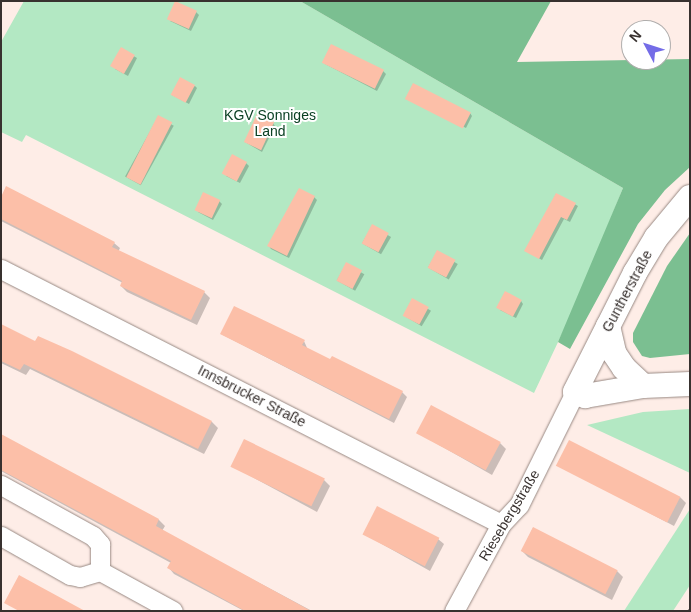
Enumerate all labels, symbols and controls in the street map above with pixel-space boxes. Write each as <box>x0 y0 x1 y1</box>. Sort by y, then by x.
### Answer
north arrow <box>621 20 671 70</box>
text: N <box>626 27 645 45</box>
park label: KGV Sonniges Land <box>224 107 316 140</box>
street label: Guntherstraße <box>598 247 656 335</box>
street label: Innsbrucker Straße <box>195 361 309 431</box>
street label: Riesebergstraße <box>475 466 543 564</box>

